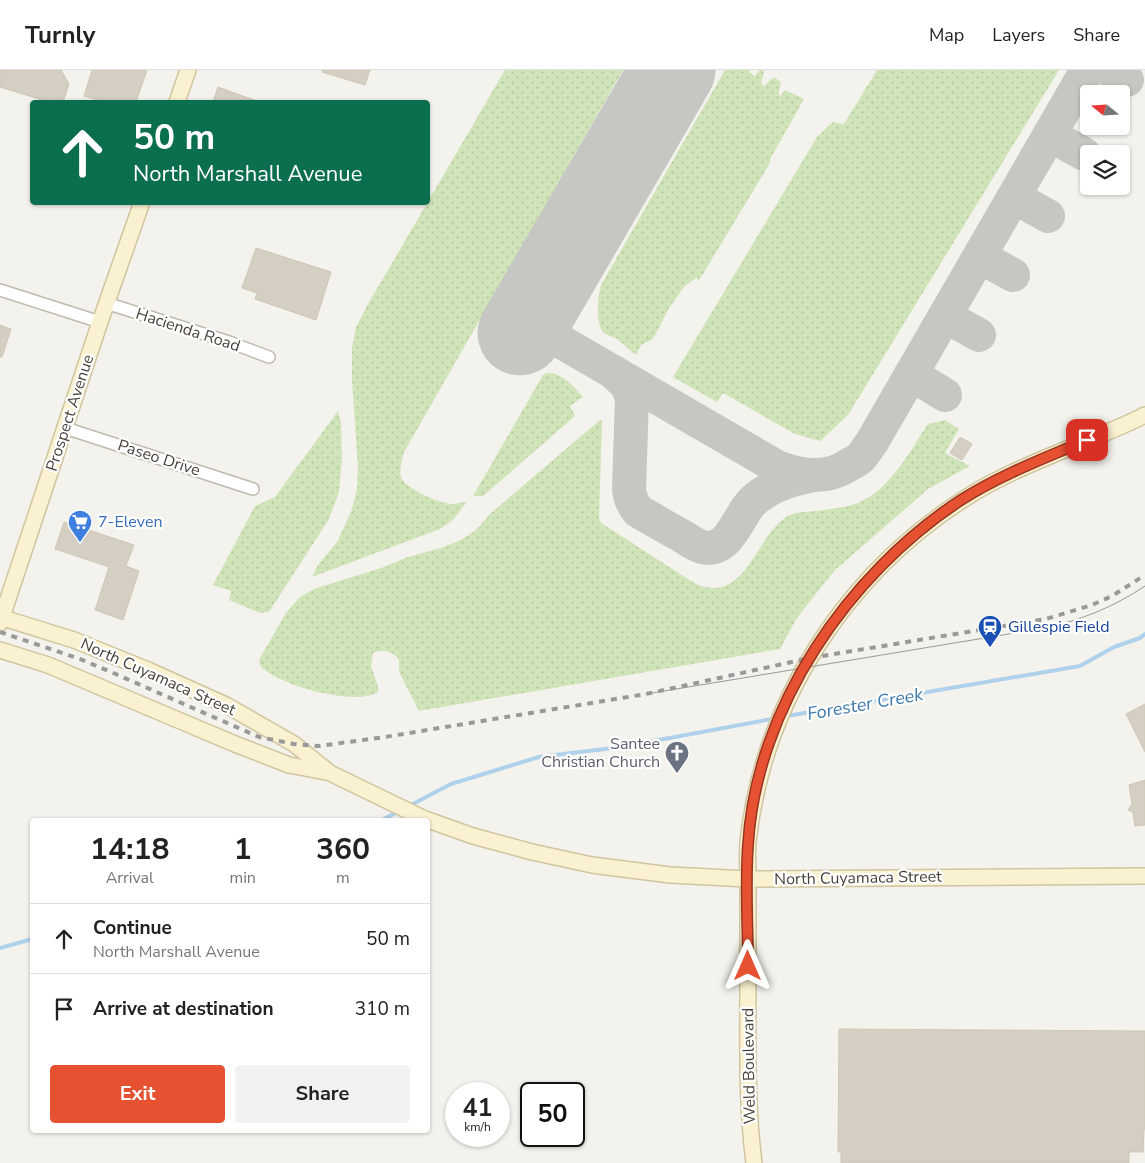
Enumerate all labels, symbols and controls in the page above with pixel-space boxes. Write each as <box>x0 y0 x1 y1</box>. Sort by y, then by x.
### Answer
text: Turnly <box>25 19 95 51</box>
text: Map <box>929 23 964 47</box>
text: Layers <box>992 23 1045 47</box>
text: Share <box>1073 23 1120 47</box>
north arrow <box>1080 85 1130 135</box>
map controls <box>1080 85 1130 195</box>
text: 50 m <box>133 114 215 161</box>
icon: ahead <box>50 120 115 185</box>
button: layers <box>1080 145 1130 195</box>
text: North Marshall Avenue <box>133 159 362 189</box>
street label: Hacienda Road <box>133 303 243 357</box>
street label: Prospect Avenue <box>41 352 99 474</box>
pin <box>1066 419 1108 461</box>
icon: arrive <box>1073 426 1101 454</box>
street label: Paseo Drive <box>115 434 203 482</box>
supermarket icon: 7-Eleven <box>67 509 93 543</box>
place label: 7-Eleven <box>98 511 163 533</box>
station icon: Gillespie Field <box>977 614 1003 648</box>
place label: Gillespie Field <box>1008 616 1110 638</box>
street label: North Cuyamaca Street <box>77 633 239 721</box>
water label: Forester Creek <box>805 682 926 726</box>
place label: Santee Christian Church <box>541 733 660 773</box>
church icon: Santee Christian Church <box>664 740 690 774</box>
text: 14:18 <box>90 829 169 870</box>
text: 1 <box>234 829 252 870</box>
text: 360 <box>316 829 370 870</box>
street label: North Cuyamaca Street <box>774 866 942 890</box>
text: Arrival <box>106 867 154 889</box>
text: min <box>229 867 256 889</box>
text: m <box>336 867 350 889</box>
text: Continue <box>93 915 172 941</box>
icon: ahead <box>50 925 78 953</box>
text: 50 m <box>366 926 410 952</box>
position arrow <box>721 939 773 991</box>
text: North Marshall Avenue <box>93 941 260 963</box>
icon: arrive <box>50 995 78 1023</box>
text: Arrive at destination <box>93 996 274 1022</box>
text: 310 m <box>355 996 410 1022</box>
street label: Weld Boulevard <box>737 1008 761 1124</box>
button: Exit <box>50 1065 225 1123</box>
button: Share <box>235 1065 410 1123</box>
speed limit sign: 50 <box>520 1082 585 1147</box>
text: 41 <box>462 1091 493 1125</box>
text: km/h <box>464 1119 491 1135</box>

